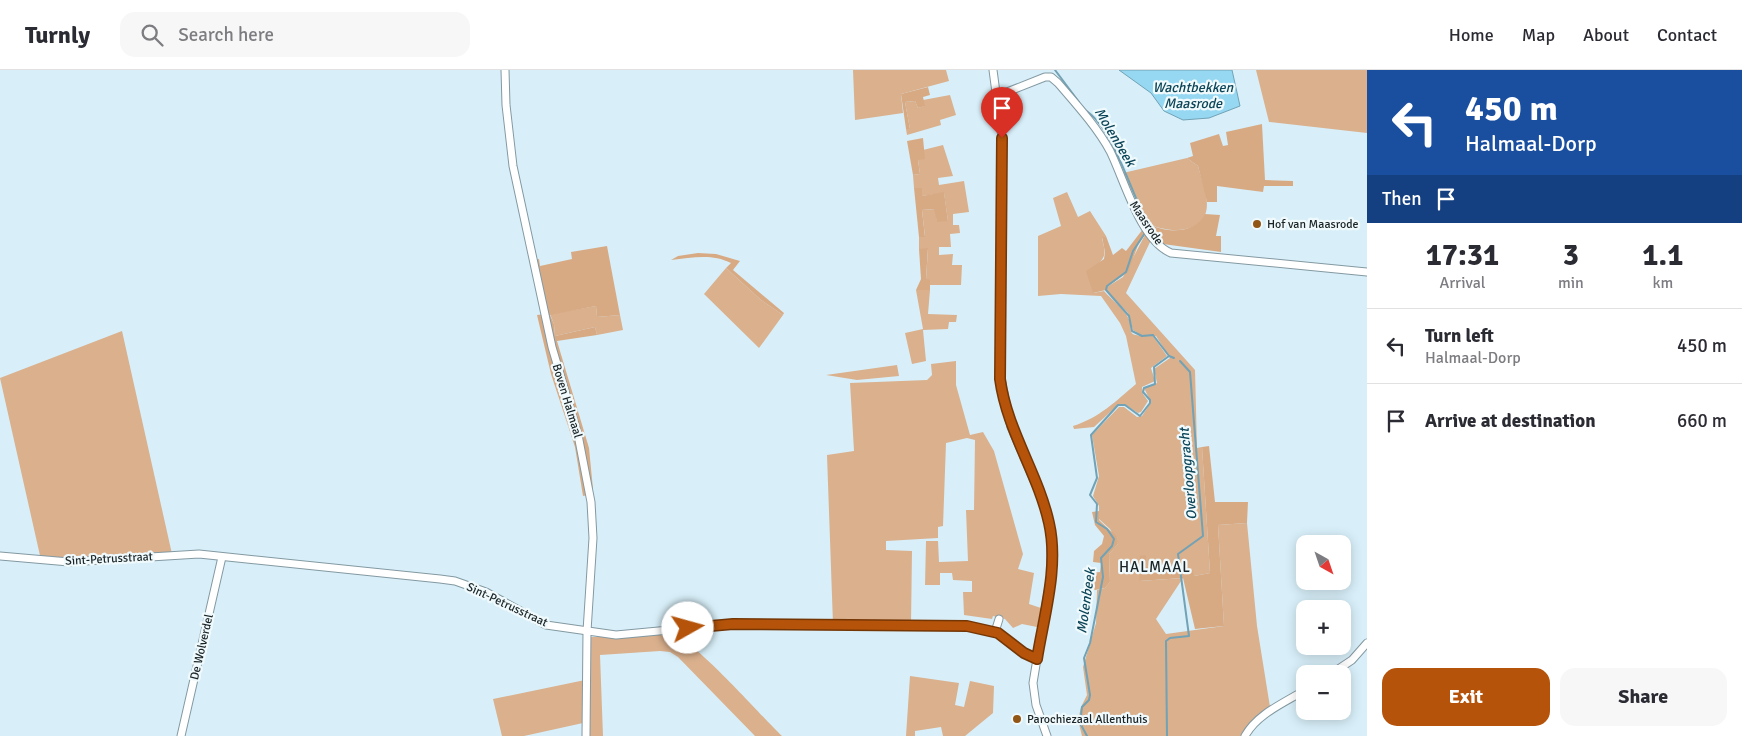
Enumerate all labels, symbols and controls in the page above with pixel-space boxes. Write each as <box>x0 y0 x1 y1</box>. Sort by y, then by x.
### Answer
search box <box>120 12 470 57</box>
text: Turnly <box>25 20 90 50</box>
icon: search <box>138 21 166 49</box>
text: Search here <box>178 23 274 47</box>
text: Home <box>1449 24 1494 46</box>
text: Map <box>1522 24 1555 46</box>
text: About <box>1583 24 1629 46</box>
text: Contact <box>1657 24 1717 46</box>
water label: Wachtbekken Maasrode <box>1153 79 1234 112</box>
pin <box>981 87 1023 138</box>
text: 450 m <box>1465 87 1558 130</box>
icon: left <box>1382 90 1447 155</box>
icon: arrive <box>988 94 1016 122</box>
water label: Molenbeek <box>1091 104 1140 171</box>
text: Halmaal-Dorp <box>1465 130 1597 157</box>
icon: arrive <box>1432 185 1460 213</box>
text: Then <box>1382 187 1422 211</box>
street label: Maasrode <box>1126 198 1166 248</box>
place label: Hof van Maasrode <box>1267 217 1359 232</box>
marker: Hof van Maasrode <box>1251 218 1263 230</box>
text: 17:31 <box>1426 237 1499 274</box>
text: 3 <box>1563 237 1579 274</box>
text: 1.1 <box>1642 237 1683 274</box>
text: Arrival <box>1439 273 1485 293</box>
text: min <box>1558 273 1584 293</box>
text: km <box>1652 273 1673 293</box>
text: Turn left <box>1425 324 1494 348</box>
icon: left <box>1382 332 1410 360</box>
text: 450 m <box>1677 334 1727 358</box>
text: Halmaal-Dorp <box>1425 348 1521 368</box>
street label: Boven Halmaal <box>549 362 586 440</box>
icon: arrive <box>1382 407 1410 435</box>
text: Arrive at destination <box>1425 409 1596 433</box>
text: 660 m <box>1677 409 1727 433</box>
water label: Overloopgracht <box>1175 425 1200 521</box>
north arrow <box>1296 535 1351 590</box>
map controls <box>1296 535 1351 720</box>
street label: Sint-Petrusstraat <box>65 549 153 569</box>
district label: HALMAAL <box>1119 558 1191 576</box>
water label: Molenbeek <box>1073 565 1099 635</box>
street label: Sint-Petrusstraat <box>464 580 550 630</box>
button: + <box>1296 600 1351 655</box>
position arrow <box>661 601 713 653</box>
street label: De Wolverdel <box>187 612 217 681</box>
button: − <box>1296 665 1351 720</box>
button: Exit <box>1382 668 1550 726</box>
button: Share <box>1560 668 1727 726</box>
place label: Parochiezaal Allenthuis <box>1027 712 1148 727</box>
marker: Parochiezaal Allenthuis <box>1011 713 1023 725</box>

